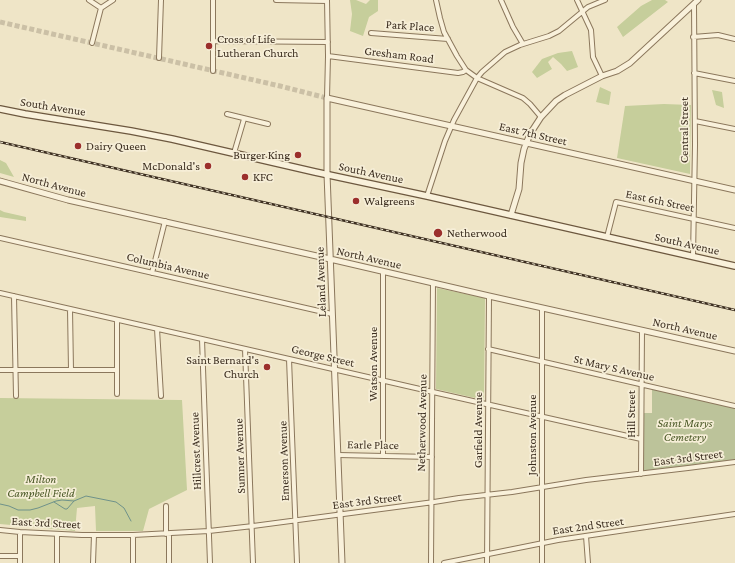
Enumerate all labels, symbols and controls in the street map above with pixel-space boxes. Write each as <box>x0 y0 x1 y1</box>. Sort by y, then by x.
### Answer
street label: Park Place <box>385 17 435 35</box>
place label: Cross of Life Lutheran Church <box>217 32 299 60</box>
marker: Cross of Life Lutheran Church <box>204 41 214 51</box>
street label: Gresham Road <box>363 44 435 66</box>
street label: South Avenue <box>19 95 87 119</box>
street label: Central Street <box>677 97 691 163</box>
street label: East 7th Street <box>498 119 568 149</box>
place label: Dairy Queen <box>86 139 146 153</box>
marker: Dairy Queen <box>73 141 83 151</box>
place label: Burger King <box>233 148 290 162</box>
marker: Burger King <box>293 150 303 160</box>
place label: McDonald's <box>142 159 200 173</box>
street label: South Avenue <box>337 159 405 187</box>
marker: McDonald's <box>203 161 213 171</box>
street label: North Avenue <box>20 169 88 201</box>
place label: KFC <box>253 170 273 184</box>
marker: KFC <box>240 172 250 182</box>
street label: East 6th Street <box>624 187 696 215</box>
place label: Walgreens <box>364 194 415 208</box>
marker: Walgreens <box>351 196 361 206</box>
place label: Netherwood <box>447 226 507 240</box>
marker: Netherwood <box>432 227 444 239</box>
street label: South Avenue <box>653 230 721 258</box>
street label: North Avenue <box>335 244 403 272</box>
street label: Leland Avenue <box>313 247 329 317</box>
street label: Columbia Avenue <box>125 249 211 283</box>
street label: North Avenue <box>651 315 719 343</box>
street label: Watson Avenue <box>366 327 380 401</box>
street label: George Street <box>290 342 356 370</box>
street label: St Mary S Avenue <box>572 352 656 384</box>
place label: Saint Bernard's Church <box>186 353 259 381</box>
marker: Saint Bernard's Church <box>262 362 272 372</box>
street label: Netherwood Avenue <box>414 374 430 472</box>
street label: Hill Street <box>624 390 638 438</box>
street label: Garfield Avenue <box>471 392 485 468</box>
street label: Johnston Avenue <box>525 395 539 475</box>
street label: Hillcrest Avenue <box>187 412 205 490</box>
park label: Saint Marys Cemetery <box>657 416 713 444</box>
street label: Sumner Avenue <box>231 418 249 494</box>
street label: Emerson Avenue <box>275 421 293 501</box>
street label: Earle Place <box>347 437 399 453</box>
street label: East 3rd Street <box>653 447 723 469</box>
park label: Milton Campbell Field <box>7 472 75 500</box>
street label: East 3rd Street <box>332 490 402 512</box>
street label: East 3rd Street <box>11 514 81 532</box>
street label: East 2nd Street <box>551 514 625 538</box>

